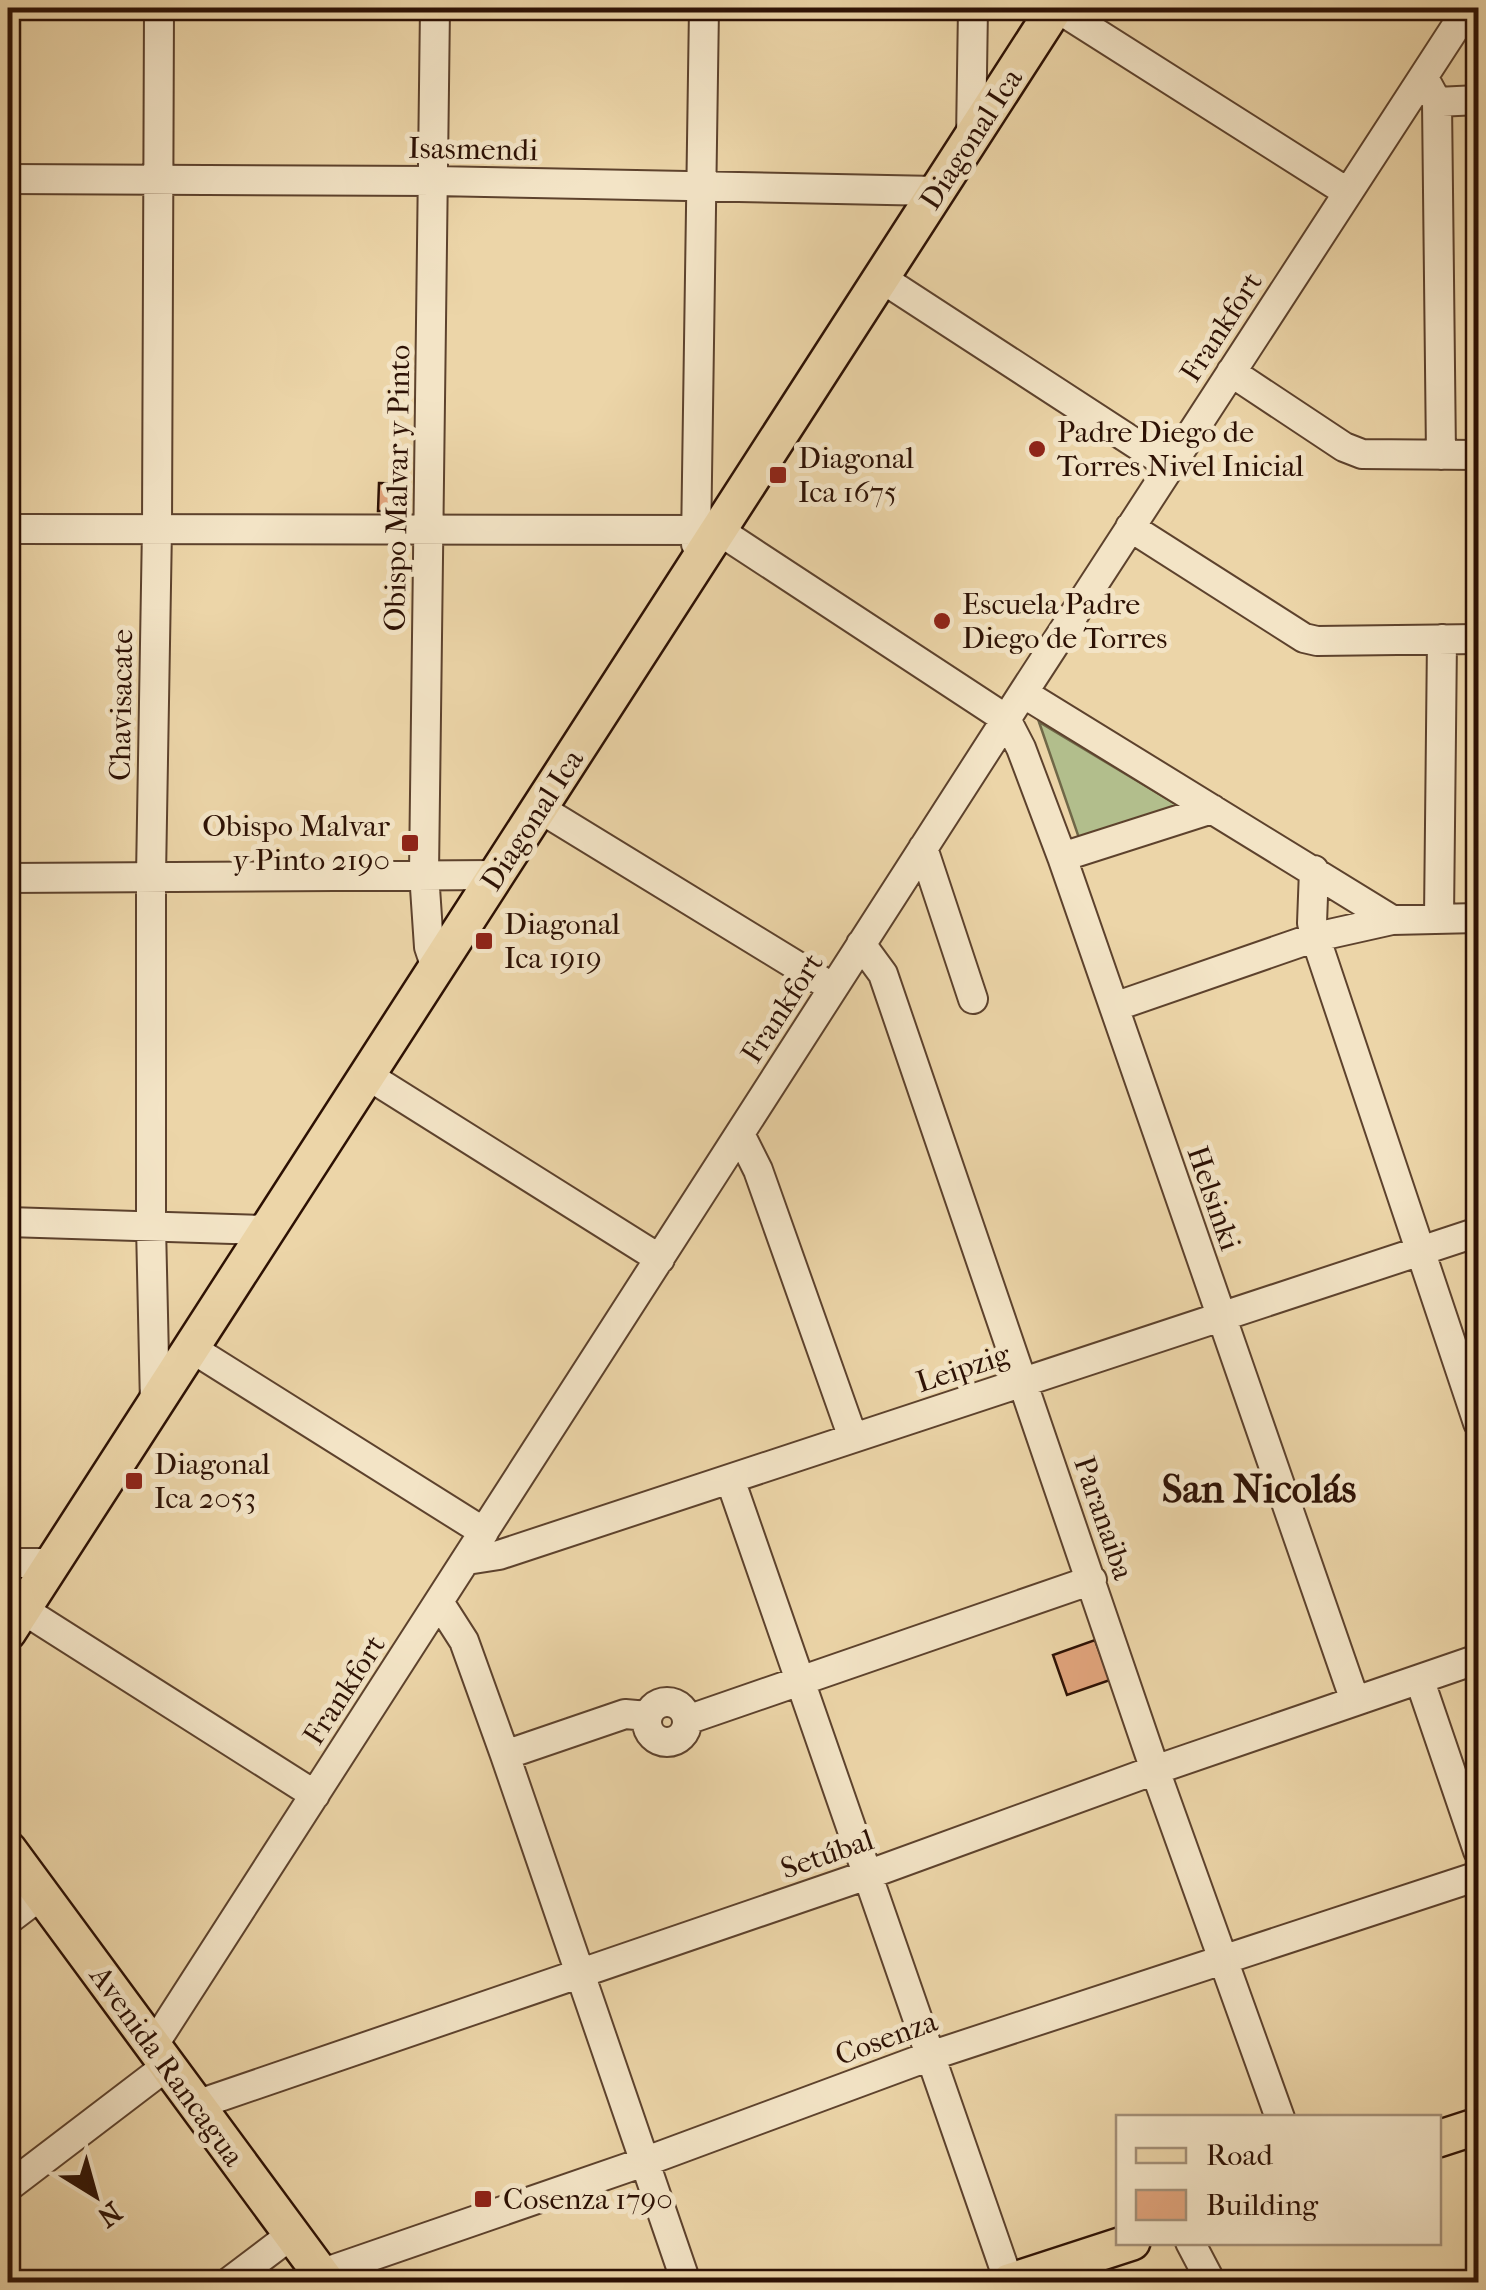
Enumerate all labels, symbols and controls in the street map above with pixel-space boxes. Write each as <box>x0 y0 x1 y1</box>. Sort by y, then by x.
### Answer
street label: Diagonal Ica <box>913 61 1031 216</box>
street label: Isasmendi <box>408 131 538 168</box>
street label: Frankfort <box>1173 266 1270 389</box>
street label: Obispo Malvar y Pinto <box>378 344 417 632</box>
place label: Padre Diego de Torres Nivel Inicial <box>1057 415 1304 484</box>
marker: Padre Diego de Torres Nivel Inicial <box>1026 438 1048 460</box>
place label: Diagonal Ica 1675 <box>798 441 914 510</box>
marker: Diagonal Ica 1675 <box>767 464 789 486</box>
place label: Escuela Padre Diego de Torres <box>962 587 1167 656</box>
marker: Escuela Padre Diego de Torres <box>931 610 953 632</box>
street label: Chavisacate <box>103 629 140 781</box>
street label: Diagonal Ica <box>474 742 592 897</box>
place label: Obispo Malvar y Pinto 2190 <box>202 809 390 878</box>
marker: Obispo Malvar y Pinto 2190 <box>399 832 421 854</box>
place label: Diagonal Ica 1919 <box>504 907 620 976</box>
marker: Diagonal Ica 1919 <box>473 930 495 952</box>
street label: Frankfort <box>734 947 831 1070</box>
street label: Helsinki <box>1179 1141 1248 1255</box>
street label: Leipzig <box>912 1337 1015 1400</box>
place label: Diagonal Ica 2053 <box>154 1447 270 1516</box>
street label: Paranaiba <box>1066 1452 1141 1585</box>
district label: San Nicolás <box>1162 1466 1356 1512</box>
marker: Diagonal Ica 2053 <box>123 1470 145 1492</box>
street label: Frankfort <box>296 1629 393 1752</box>
street label: Setúbal <box>776 1822 878 1887</box>
street label: Avenida Rancagua <box>82 1959 252 2174</box>
street label: Cosenza <box>830 2004 943 2073</box>
legend <box>1116 2115 1441 2245</box>
text: Road <box>1206 2138 1273 2173</box>
north arrow <box>45 2145 145 2245</box>
place label: Cosenza 1790 <box>503 2182 673 2217</box>
marker: Cosenza 1790 <box>472 2188 494 2210</box>
text: Building <box>1206 2188 1319 2223</box>
text: N <box>91 2195 128 2235</box>

